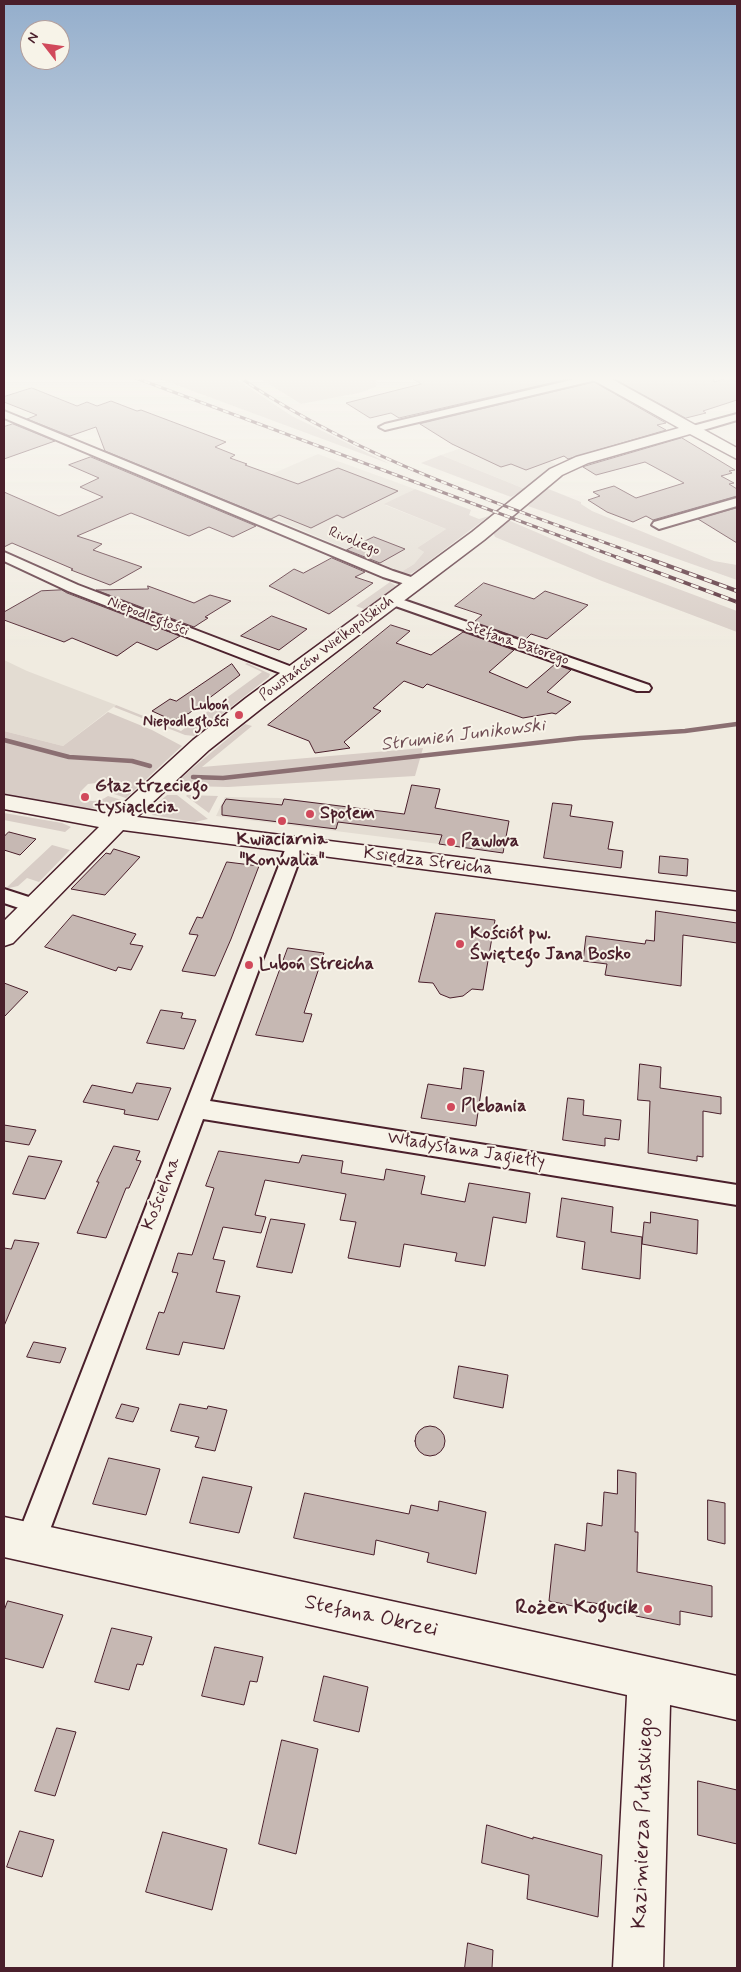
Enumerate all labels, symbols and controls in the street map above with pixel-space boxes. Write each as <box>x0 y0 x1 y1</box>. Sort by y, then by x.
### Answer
north arrow <box>20 20 70 70</box>
text: N <box>23 29 43 47</box>
street label: Rivoliego <box>325 523 383 561</box>
street label: Niepodległości <box>105 593 191 641</box>
street label: Powstańców Wielkopolskich <box>256 593 398 705</box>
street label: Stefana Batorego <box>463 618 571 670</box>
place label: Luboń Niepodległości <box>143 697 229 732</box>
marker: Luboń Niepodległości <box>233 709 245 721</box>
water label: Strumień Junikowski <box>380 715 546 757</box>
place label: Głaz trzeciego tysiąclecia <box>95 776 208 819</box>
marker: Głaz trzeciego tysiąclecia <box>79 791 91 803</box>
place label: Społem <box>320 803 375 825</box>
marker: Społem <box>304 808 316 820</box>
marker: Kwiaciarnia "Konwalia" <box>276 815 288 827</box>
place label: Kwiaciarnia "Konwalia" <box>237 829 327 872</box>
place label: Pawlova <box>461 831 519 853</box>
marker: Pawlova <box>445 836 457 848</box>
street label: Księdza Streicha <box>362 843 494 881</box>
place label: Kościół pw. Świętego Jana Bosko <box>470 923 631 966</box>
marker: Kościół pw. Świętego Jana Bosko <box>454 938 466 950</box>
place label: Luboń Streicha <box>259 954 374 976</box>
marker: Luboń Streicha <box>243 959 255 971</box>
place label: Plebania <box>461 1096 527 1118</box>
marker: Plebania <box>445 1101 457 1113</box>
street label: Władysława Jagiełły <box>386 1128 546 1174</box>
street label: Kościelna <box>138 1154 186 1234</box>
street label: Stefana Okrzei <box>302 1591 440 1643</box>
place label: Rożen Kogucik <box>515 1596 638 1622</box>
marker: Rożen Kogucik <box>642 1603 654 1615</box>
street label: Kazimierza Pułaskiego <box>628 1717 660 1929</box>

